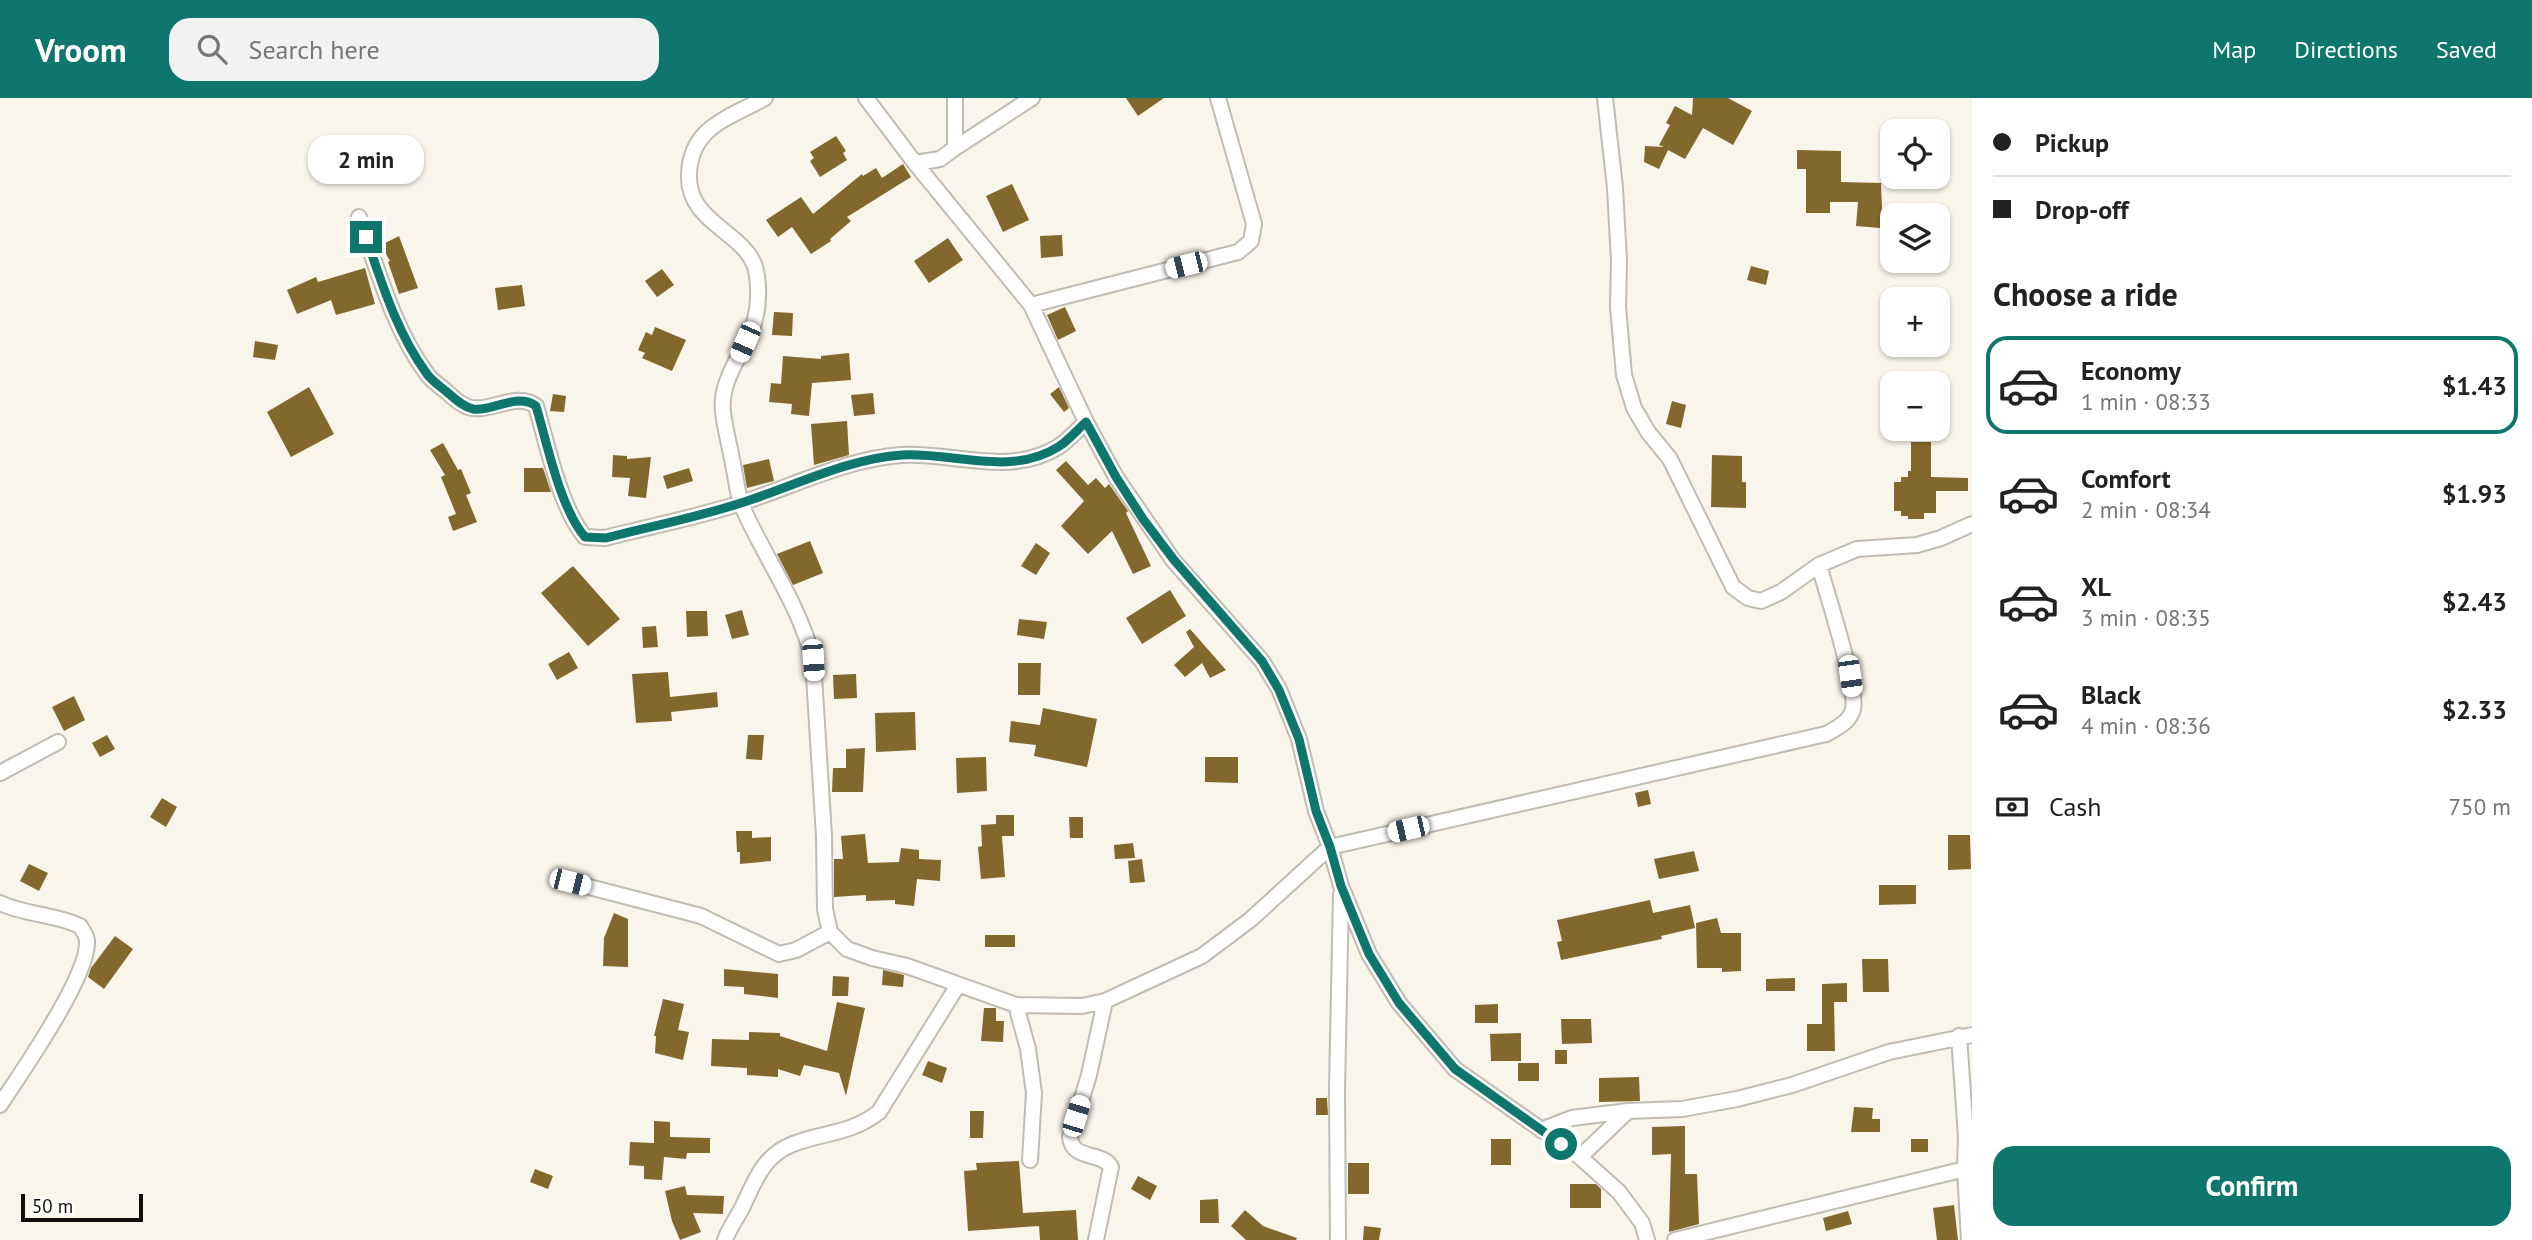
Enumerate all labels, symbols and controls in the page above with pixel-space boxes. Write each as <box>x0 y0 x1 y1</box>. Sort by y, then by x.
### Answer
search box <box>169 18 659 81</box>
text: Vroom <box>35 28 127 71</box>
icon: search <box>193 30 231 68</box>
text: Search here <box>249 33 380 66</box>
text: Map <box>2212 34 2256 65</box>
text: Directions <box>2294 34 2398 65</box>
text: Saved <box>2436 34 2497 65</box>
map controls <box>1880 119 1950 441</box>
button: locate <box>1880 119 1950 189</box>
text: Pickup <box>2035 126 2109 159</box>
callout: 2 min <box>308 136 424 184</box>
text: 2 min <box>338 145 394 174</box>
text: Drop-off <box>2035 193 2129 226</box>
button: layers <box>1880 203 1950 273</box>
route end <box>350 221 382 253</box>
car <box>1164 250 1209 280</box>
text: Choose a ride <box>1993 273 2178 315</box>
button: + <box>1880 287 1950 357</box>
car <box>727 319 764 365</box>
icon: car <box>1997 354 2060 417</box>
text: Economy <box>2081 354 2181 387</box>
text: $1.43 <box>2442 369 2507 402</box>
button: − <box>1880 371 1950 441</box>
text: 1 min · 08:33 <box>2081 387 2211 416</box>
icon: car <box>1997 462 2060 525</box>
text: Comfort <box>2081 462 2171 495</box>
text: $1.93 <box>2442 477 2507 510</box>
text: 2 min · 08:34 <box>2081 495 2211 524</box>
icon: car <box>1997 570 2060 633</box>
text: XL <box>2081 570 2111 603</box>
text: $2.43 <box>2442 585 2507 618</box>
text: 3 min · 08:35 <box>2081 603 2211 632</box>
car <box>802 638 825 682</box>
car <box>1837 654 1864 698</box>
icon: car <box>1997 678 2060 741</box>
text: Black <box>2081 678 2141 711</box>
text: $2.33 <box>2442 693 2507 726</box>
text: 4 min · 08:36 <box>2081 711 2211 740</box>
icon: cash <box>1993 788 2031 826</box>
text: Cash <box>2049 790 2101 823</box>
text: 750 m <box>2449 792 2511 821</box>
car <box>1386 814 1431 844</box>
car <box>548 867 593 897</box>
car <box>1060 1093 1093 1139</box>
route start <box>1545 1128 1577 1160</box>
button: Confirm <box>1993 1146 2511 1226</box>
scale bar <box>21 1191 144 1223</box>
text: 50 m <box>32 1194 73 1218</box>

